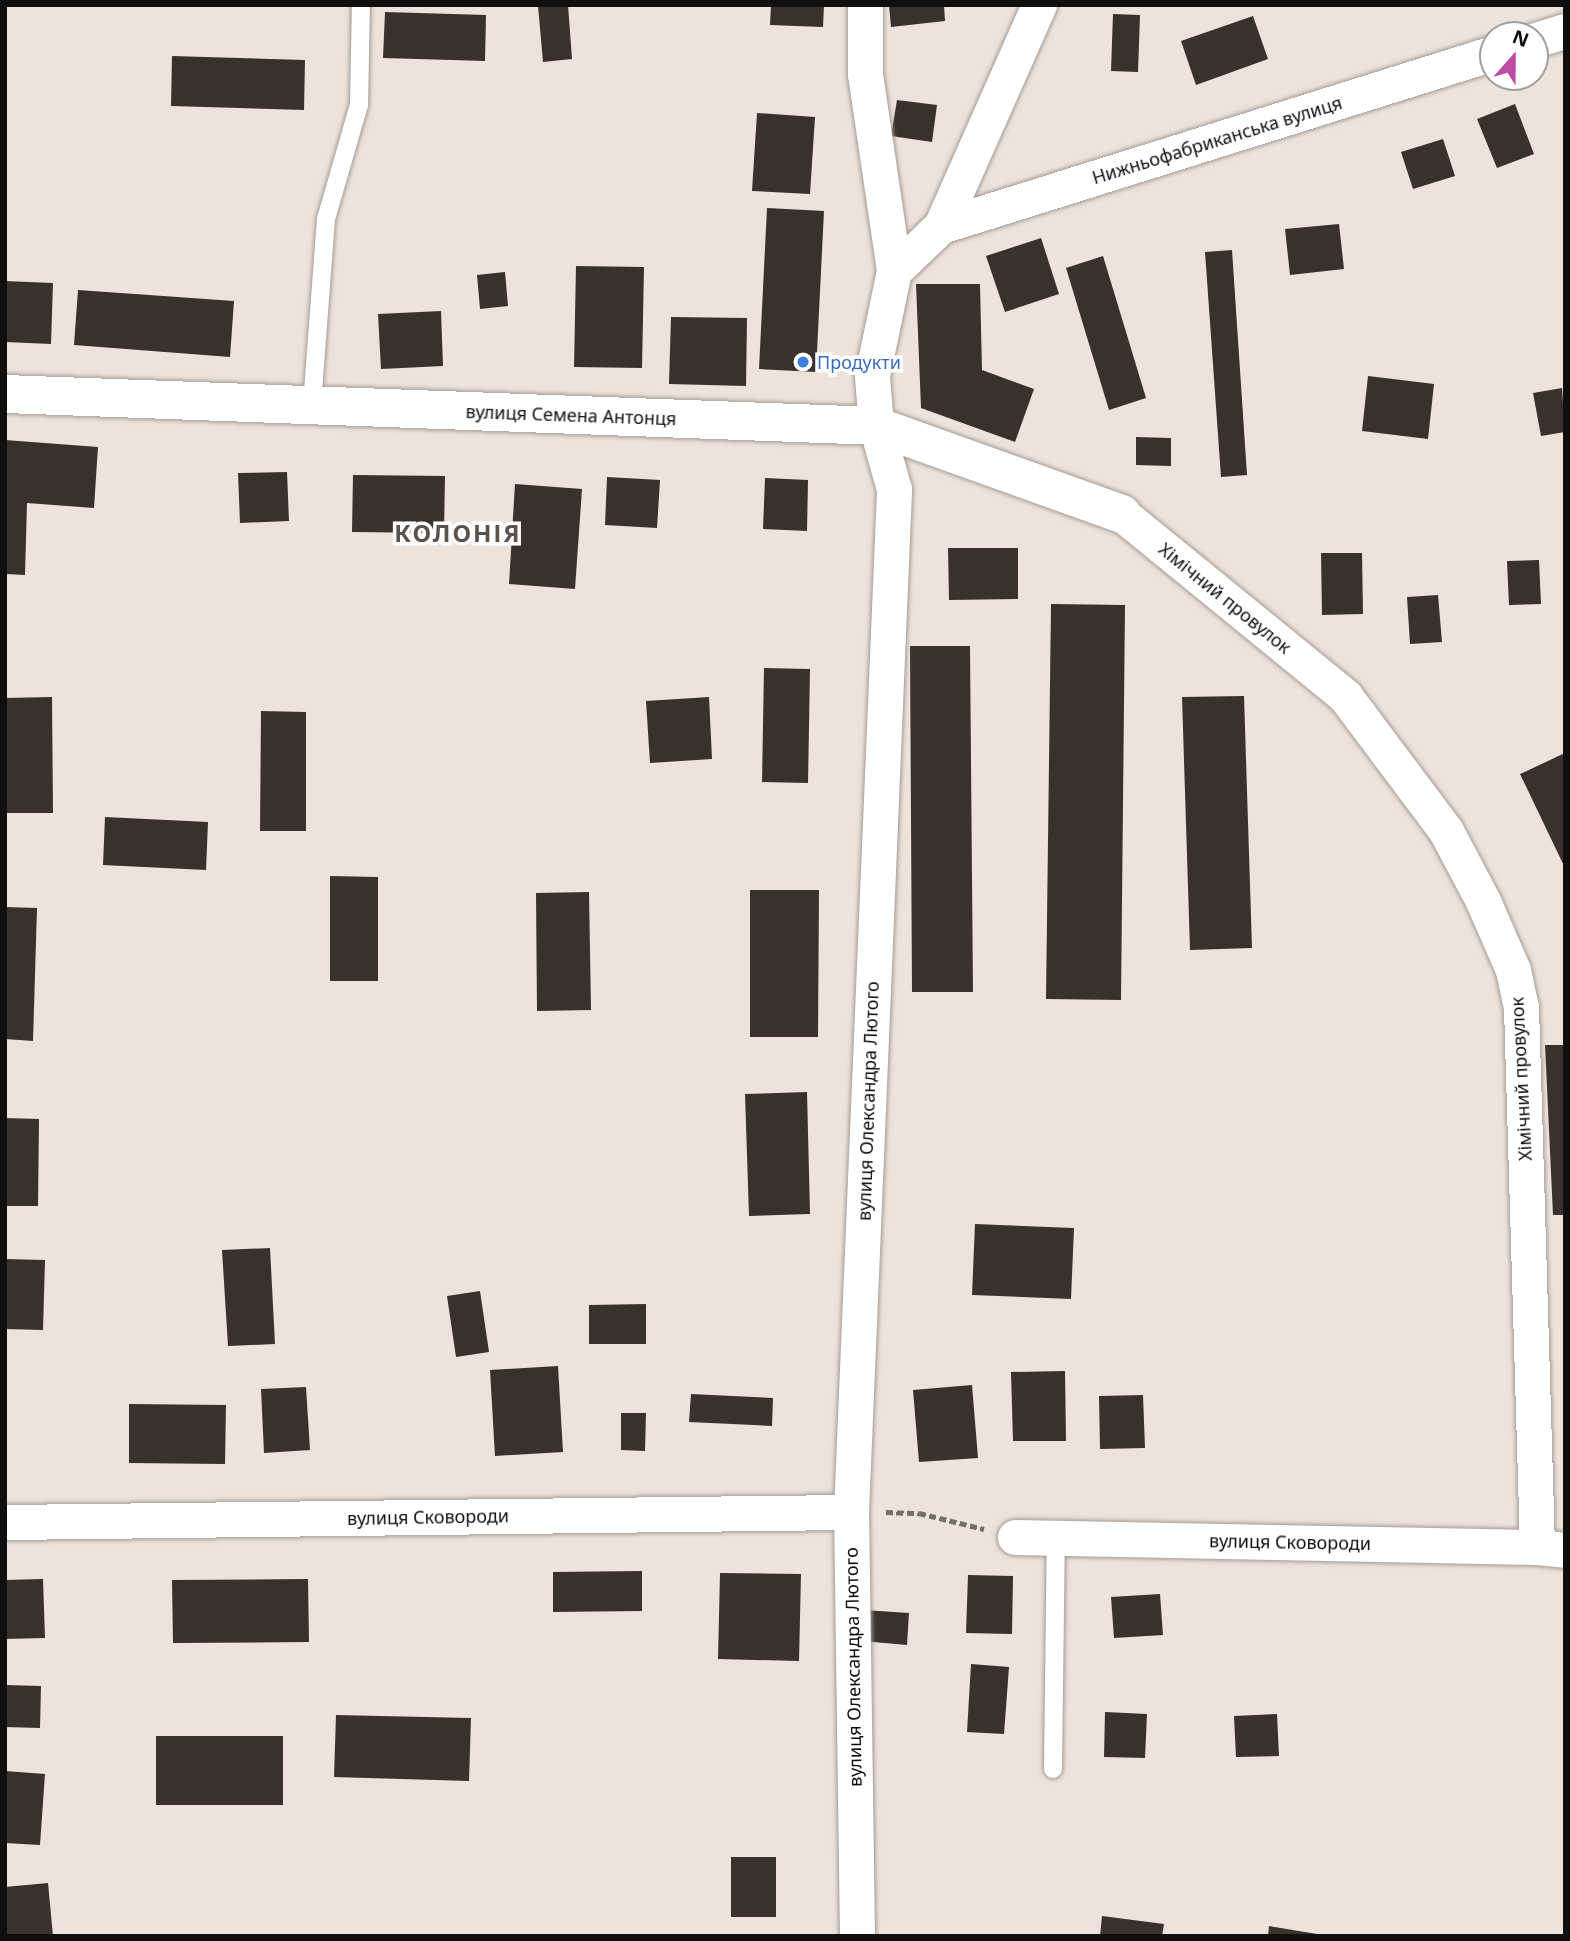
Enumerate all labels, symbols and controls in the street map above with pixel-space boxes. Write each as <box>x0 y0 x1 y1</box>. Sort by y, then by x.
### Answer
north arrow <box>1479 21 1549 91</box>
text: N <box>1509 23 1533 53</box>
street label: Нижньофабриканська вулиця <box>1089 92 1345 188</box>
place label: Продукти <box>817 351 901 373</box>
marker: Продукти <box>795 354 811 370</box>
street label: вулиця Семена Антонця <box>465 401 677 429</box>
district label: КОЛОНІЯ <box>395 519 521 547</box>
street label: Хімічний провулок <box>1154 538 1296 658</box>
street label: вулиця Олександра Лютого <box>853 981 883 1221</box>
street label: Хімічний провулок <box>1506 997 1536 1161</box>
street label: вулиця Сковороди <box>347 1505 509 1529</box>
street label: вулиця Сковороди <box>1209 1530 1371 1554</box>
street label: вулиця Олександра Лютого <box>840 1547 866 1787</box>

